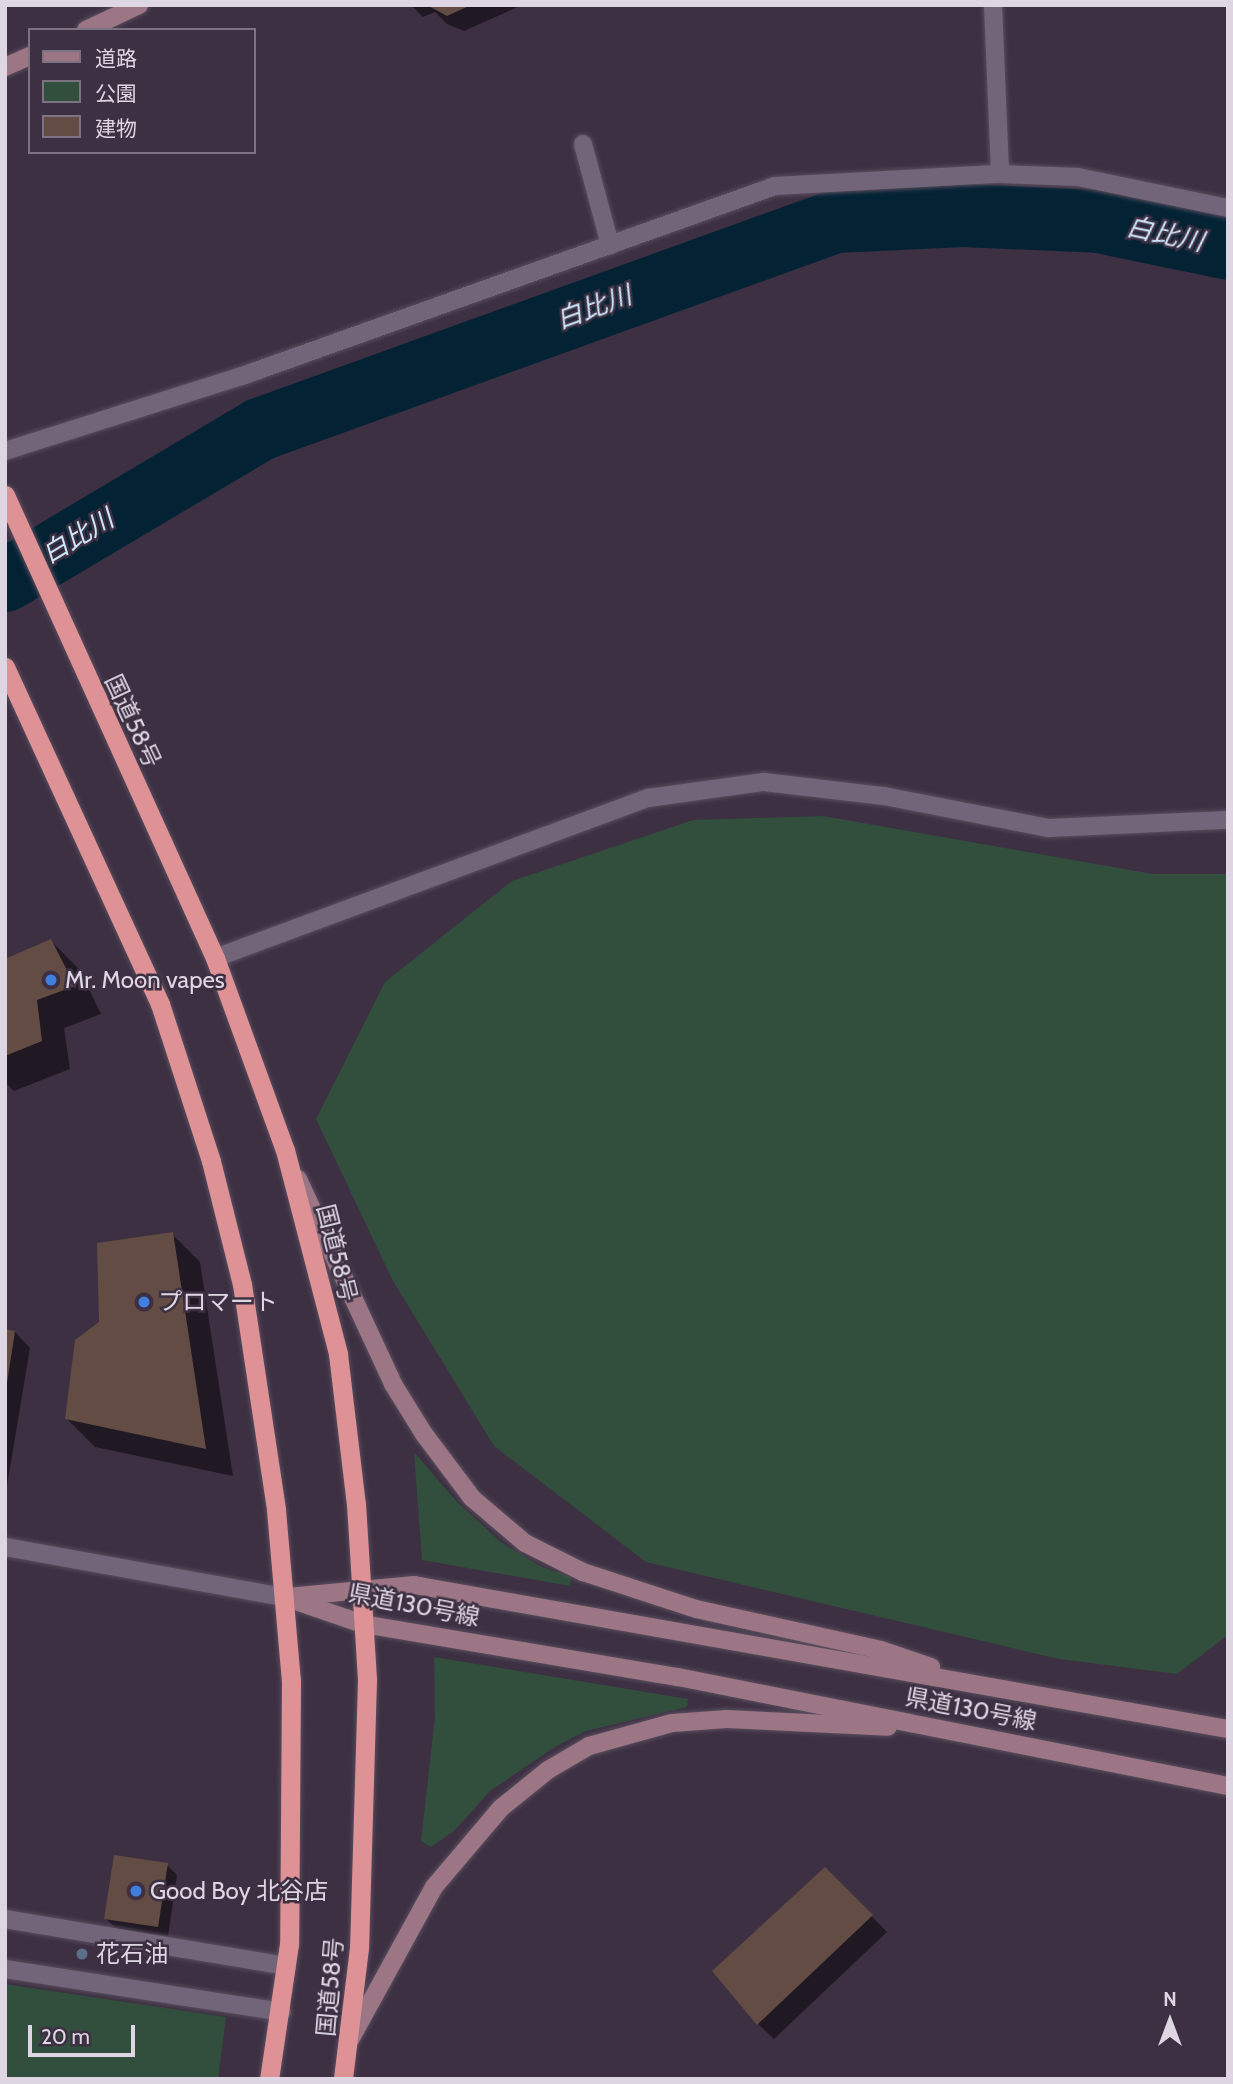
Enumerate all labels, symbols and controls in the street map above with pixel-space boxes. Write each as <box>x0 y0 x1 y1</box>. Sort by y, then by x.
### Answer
legend <box>28 28 256 154</box>
text: 道路 <box>95 46 137 71</box>
text: 公園 <box>95 81 137 106</box>
text: 建物 <box>95 116 137 141</box>
water label: 白比川 <box>1124 212 1206 258</box>
water label: 白比川 <box>552 280 636 336</box>
water label: 白比川 <box>37 504 119 570</box>
street label: 国道58号 <box>99 670 167 772</box>
place label: Mr. Moon vapes <box>65 966 225 994</box>
marker: Mr. Moon vapes <box>43 972 59 988</box>
street label: 国道58号 <box>311 1201 363 1305</box>
place label: プロマート <box>158 1288 278 1316</box>
marker: プロマート <box>136 1294 152 1310</box>
street label: 県道130号線 <box>346 1578 482 1632</box>
street label: 県道130号線 <box>903 1682 1039 1736</box>
place label: Good Boy 北谷店 <box>150 1877 328 1905</box>
marker: Good Boy 北谷店 <box>128 1883 144 1899</box>
street label: 国道58号 <box>311 1936 349 2038</box>
place label: 花石油 <box>96 1940 168 1968</box>
marker: 花石油 <box>74 1946 90 1962</box>
north arrow <box>1135 1986 1205 2056</box>
text: N <box>1163 1988 1177 2011</box>
scale bar <box>32 2010 138 2054</box>
text: 20 m <box>41 2024 90 2049</box>

